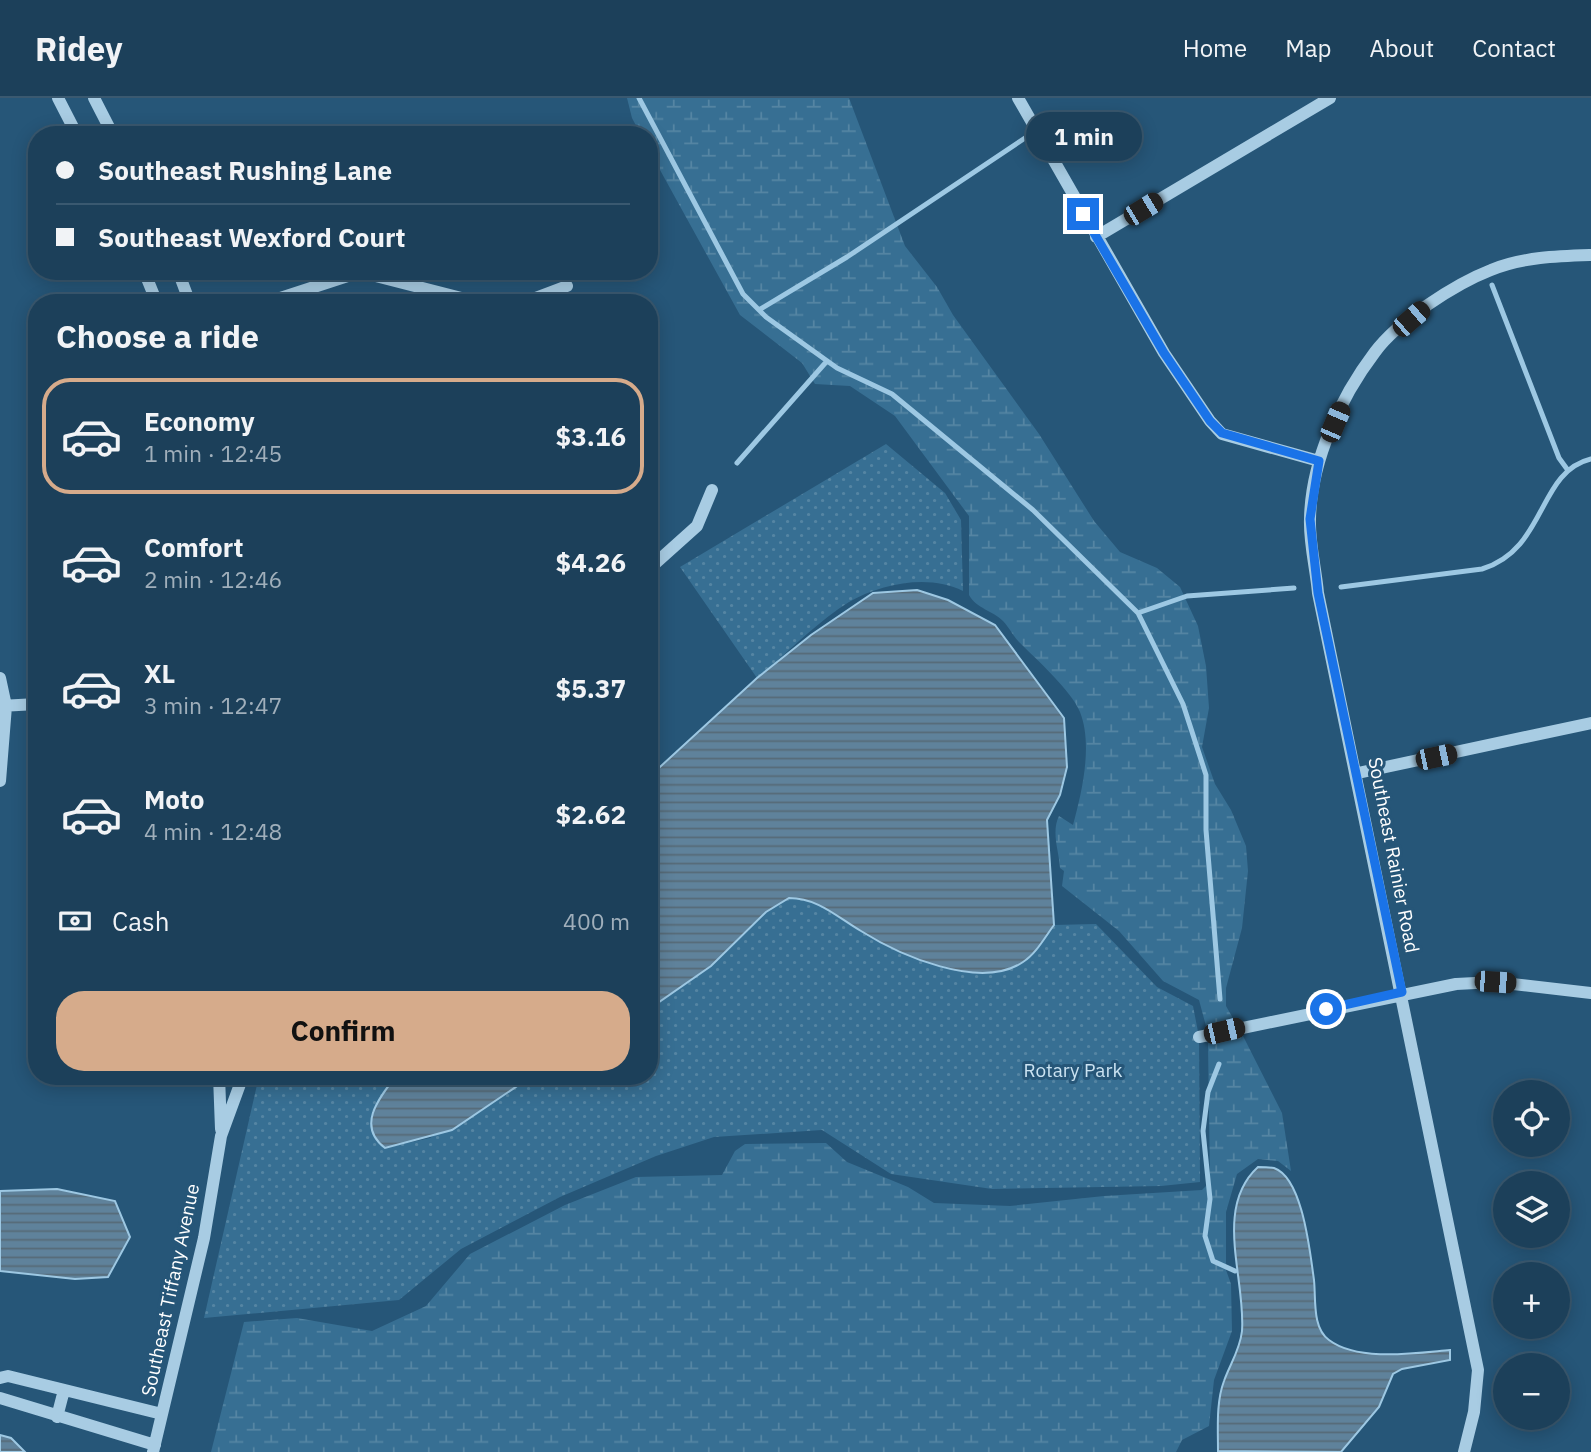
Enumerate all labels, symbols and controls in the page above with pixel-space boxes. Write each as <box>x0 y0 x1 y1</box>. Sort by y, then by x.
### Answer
text: Ridey <box>35 27 123 70</box>
text: Home <box>1183 32 1247 64</box>
text: Map <box>1285 32 1331 64</box>
text: About <box>1369 32 1434 64</box>
text: Contact <box>1472 32 1556 64</box>
callout: 1 min <box>1025 113 1141 162</box>
text: 1 min <box>1054 121 1114 151</box>
text: Southeast Rushing Lane <box>98 153 392 187</box>
car <box>1120 189 1167 229</box>
route end <box>1067 198 1099 230</box>
text: Southeast Wexford Court <box>98 220 406 254</box>
car <box>1389 297 1434 341</box>
text: Choose a ride <box>56 315 259 357</box>
car <box>1318 399 1353 445</box>
text: Economy <box>144 404 255 438</box>
icon: car <box>60 405 123 468</box>
text: $3.16 <box>556 419 626 453</box>
text: 1 min · 12:45 <box>144 438 282 468</box>
text: Comfort <box>144 530 243 564</box>
icon: car <box>60 531 123 594</box>
text: $4.26 <box>556 545 626 579</box>
text: 2 min · 12:46 <box>144 564 282 594</box>
text: XL <box>144 656 175 690</box>
icon: car <box>60 657 123 720</box>
text: $5.37 <box>556 671 626 705</box>
text: 3 min · 12:47 <box>144 690 282 720</box>
car <box>1414 742 1459 772</box>
street label: Southeast Rainier Road <box>1363 755 1425 955</box>
text: Moto <box>144 782 204 816</box>
icon: car <box>60 783 123 846</box>
text: $2.62 <box>556 797 626 831</box>
text: 4 min · 12:48 <box>144 816 282 846</box>
icon: cash <box>56 902 94 940</box>
text: Cash <box>112 904 169 938</box>
text: 400 m <box>563 906 630 936</box>
car <box>1474 970 1517 994</box>
button: Confirm <box>56 991 630 1071</box>
route start <box>1310 993 1342 1025</box>
car <box>1202 1016 1247 1046</box>
park label: Rotary Park <box>1024 1058 1122 1082</box>
map controls <box>1493 1080 1570 1430</box>
button: locate <box>1493 1080 1570 1157</box>
button: layers <box>1493 1171 1570 1248</box>
street label: Southeast Tiffany Avenue <box>136 1181 204 1399</box>
button: + <box>1493 1262 1570 1339</box>
button: − <box>1493 1353 1570 1430</box>

